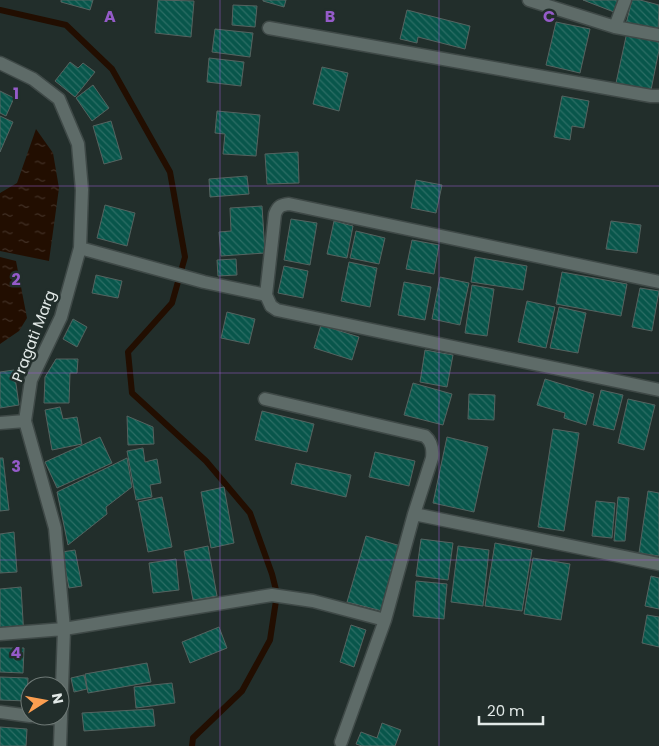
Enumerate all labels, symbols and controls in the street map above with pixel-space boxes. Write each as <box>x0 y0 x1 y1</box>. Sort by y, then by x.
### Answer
text: A <box>104 5 116 28</box>
text: B <box>325 5 335 28</box>
text: C <box>543 5 555 28</box>
text: 1 <box>13 82 19 105</box>
text: 2 <box>11 268 21 291</box>
street label: Pragati Marg <box>6 287 61 385</box>
text: 3 <box>11 455 21 478</box>
text: 4 <box>11 641 22 664</box>
north arrow <box>20 676 70 726</box>
text: N <box>47 691 69 706</box>
scale bar <box>479 694 543 726</box>
text: 20 m <box>487 700 525 721</box>

